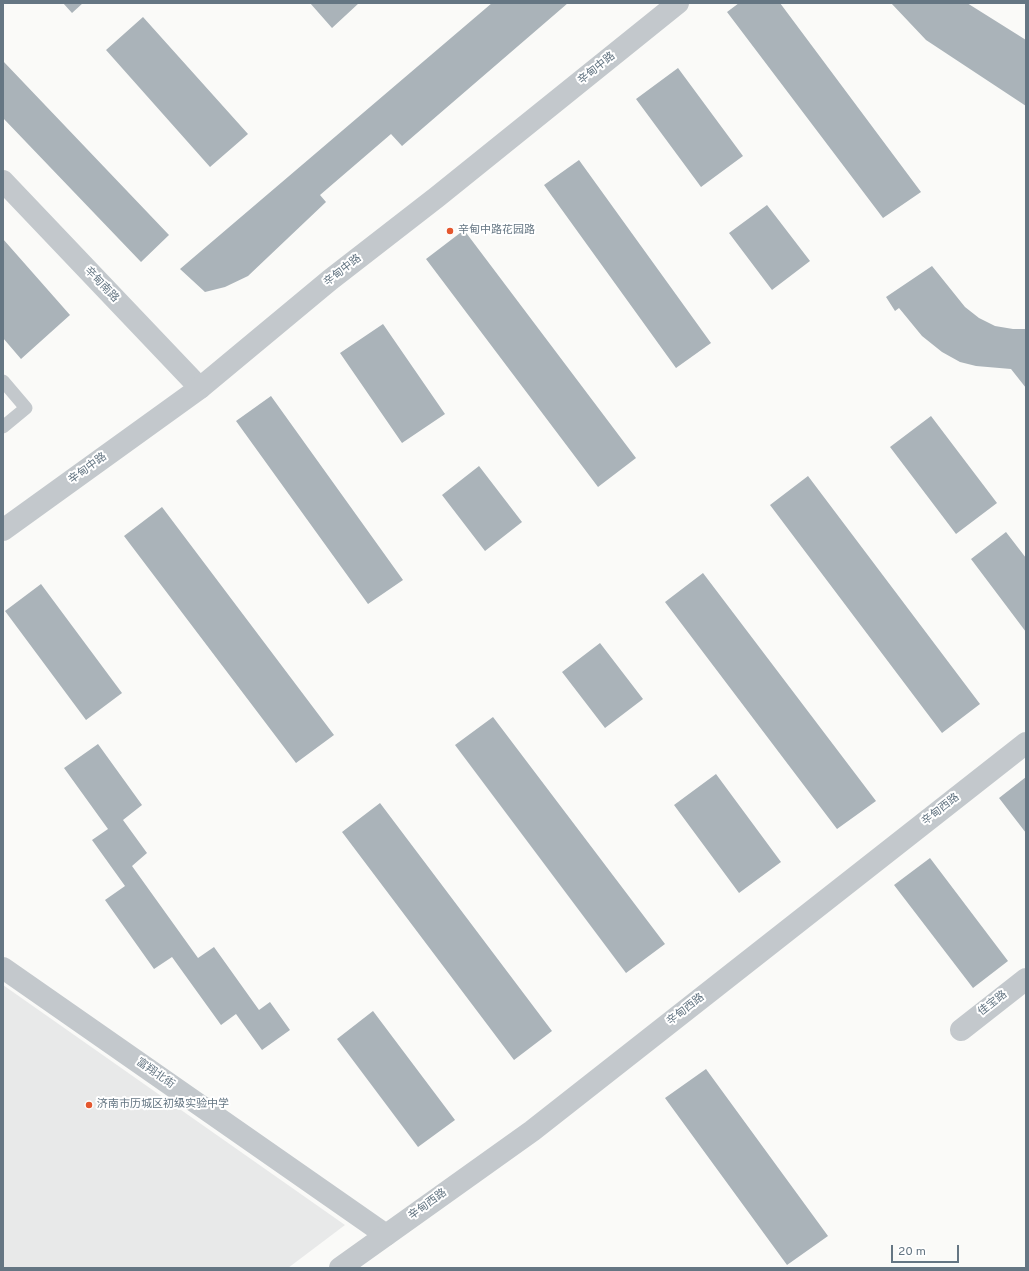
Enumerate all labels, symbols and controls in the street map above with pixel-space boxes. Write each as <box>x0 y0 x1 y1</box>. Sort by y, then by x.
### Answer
street label: 辛甸中路 <box>576 50 618 88</box>
place label: 辛甸中路花园路 <box>458 224 535 238</box>
marker: 辛甸中路花园路 <box>445 226 455 236</box>
street label: 辛甸中路 <box>322 252 364 290</box>
street label: 辛甸南路 <box>81 265 121 305</box>
street label: 辛甸中路 <box>66 451 110 487</box>
street label: 辛甸西路 <box>920 791 962 829</box>
street label: 佳宝路 <box>976 989 1010 1019</box>
street label: 辛甸西路 <box>665 991 707 1029</box>
street label: 富翔北街 <box>133 1056 177 1092</box>
place label: 济南市历城区初级实验中学 <box>97 1098 229 1112</box>
marker: 济南市历城区初级实验中学 <box>84 1100 94 1110</box>
street label: 辛甸西路 <box>406 1187 450 1223</box>
scale bar <box>893 1237 961 1263</box>
text: 20 m <box>898 1244 926 1260</box>

